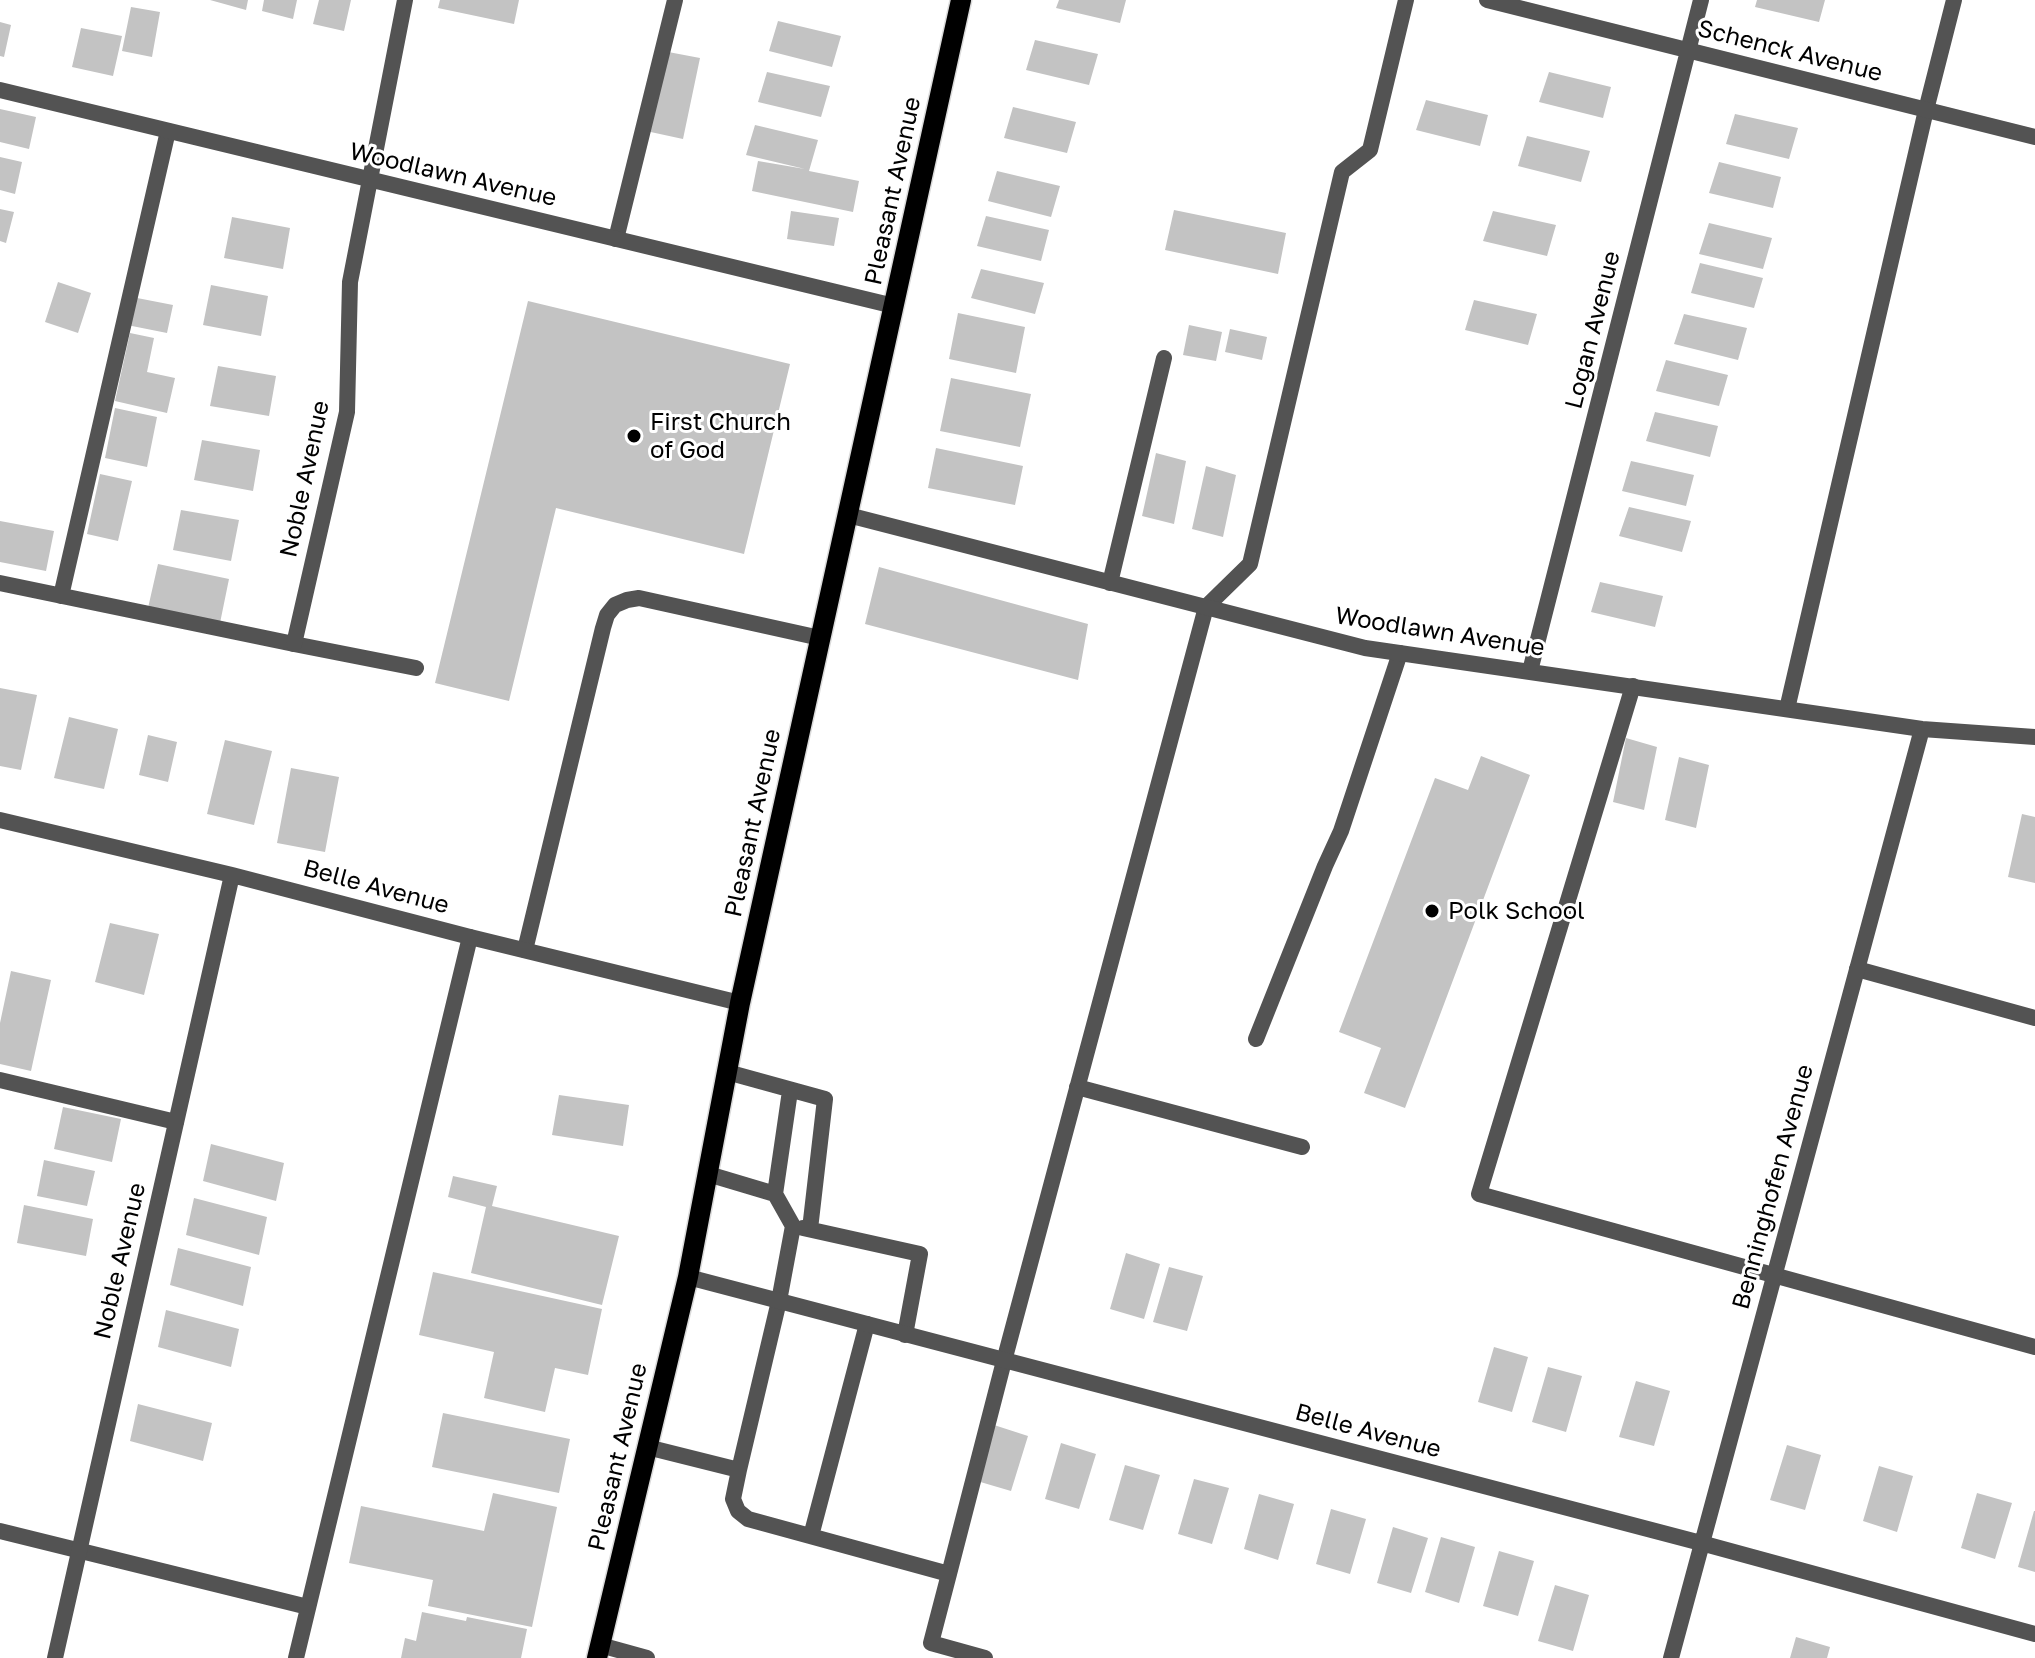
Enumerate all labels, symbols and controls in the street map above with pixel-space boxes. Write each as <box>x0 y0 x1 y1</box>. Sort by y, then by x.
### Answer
street label: Schenck Avenue <box>1695 14 1885 88</box>
street label: Pleasant Avenue <box>859 94 927 288</box>
street label: Woodlawn Avenue <box>347 137 559 213</box>
street label: Logan Avenue <box>1559 248 1627 412</box>
street label: Noble Avenue <box>274 398 336 560</box>
place label: First Church of God <box>650 408 791 464</box>
marker: First Church of God <box>625 427 643 445</box>
street label: Woodlawn Avenue <box>1333 601 1547 663</box>
street label: Pleasant Avenue <box>719 726 787 920</box>
street label: Belle Avenue <box>300 854 452 920</box>
place label: Polk School <box>1448 897 1585 925</box>
marker: Polk School <box>1423 902 1441 920</box>
street label: Benninghofen Avenue <box>1726 1061 1820 1313</box>
street label: Noble Avenue <box>88 1180 152 1342</box>
street label: Pleasant Avenue <box>582 1360 654 1554</box>
street label: Belle Avenue <box>1292 1398 1444 1464</box>

